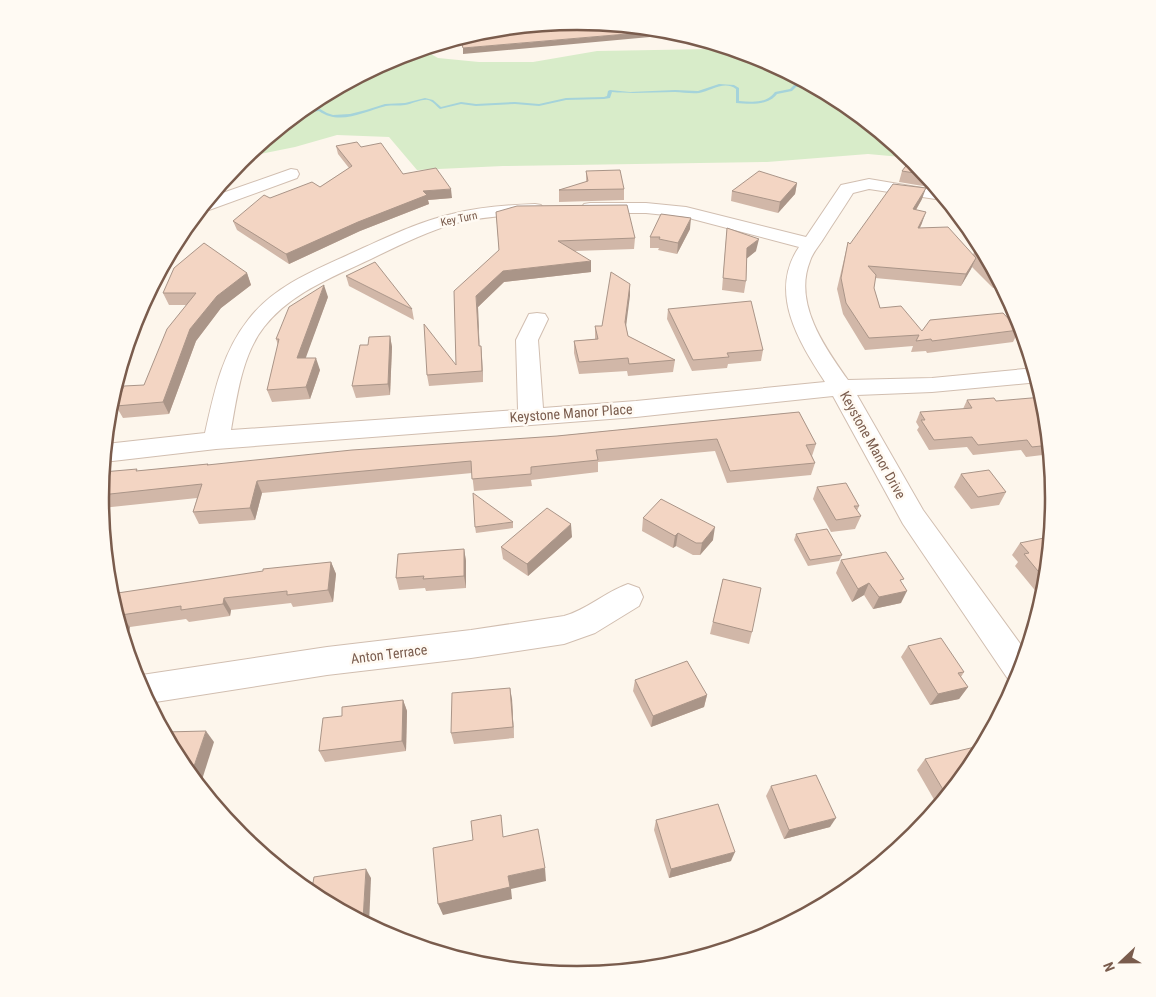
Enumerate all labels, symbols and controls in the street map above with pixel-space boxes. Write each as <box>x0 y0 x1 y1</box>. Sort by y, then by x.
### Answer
street label: Key Turn <box>440 209 478 229</box>
street label: Keystone Manor Drive <box>837 389 909 502</box>
street label: Keystone Manor Place <box>509 401 633 425</box>
street label: Anton Terrace <box>350 641 429 667</box>
north arrow <box>1096 937 1146 987</box>
text: N <box>1100 960 1118 974</box>

